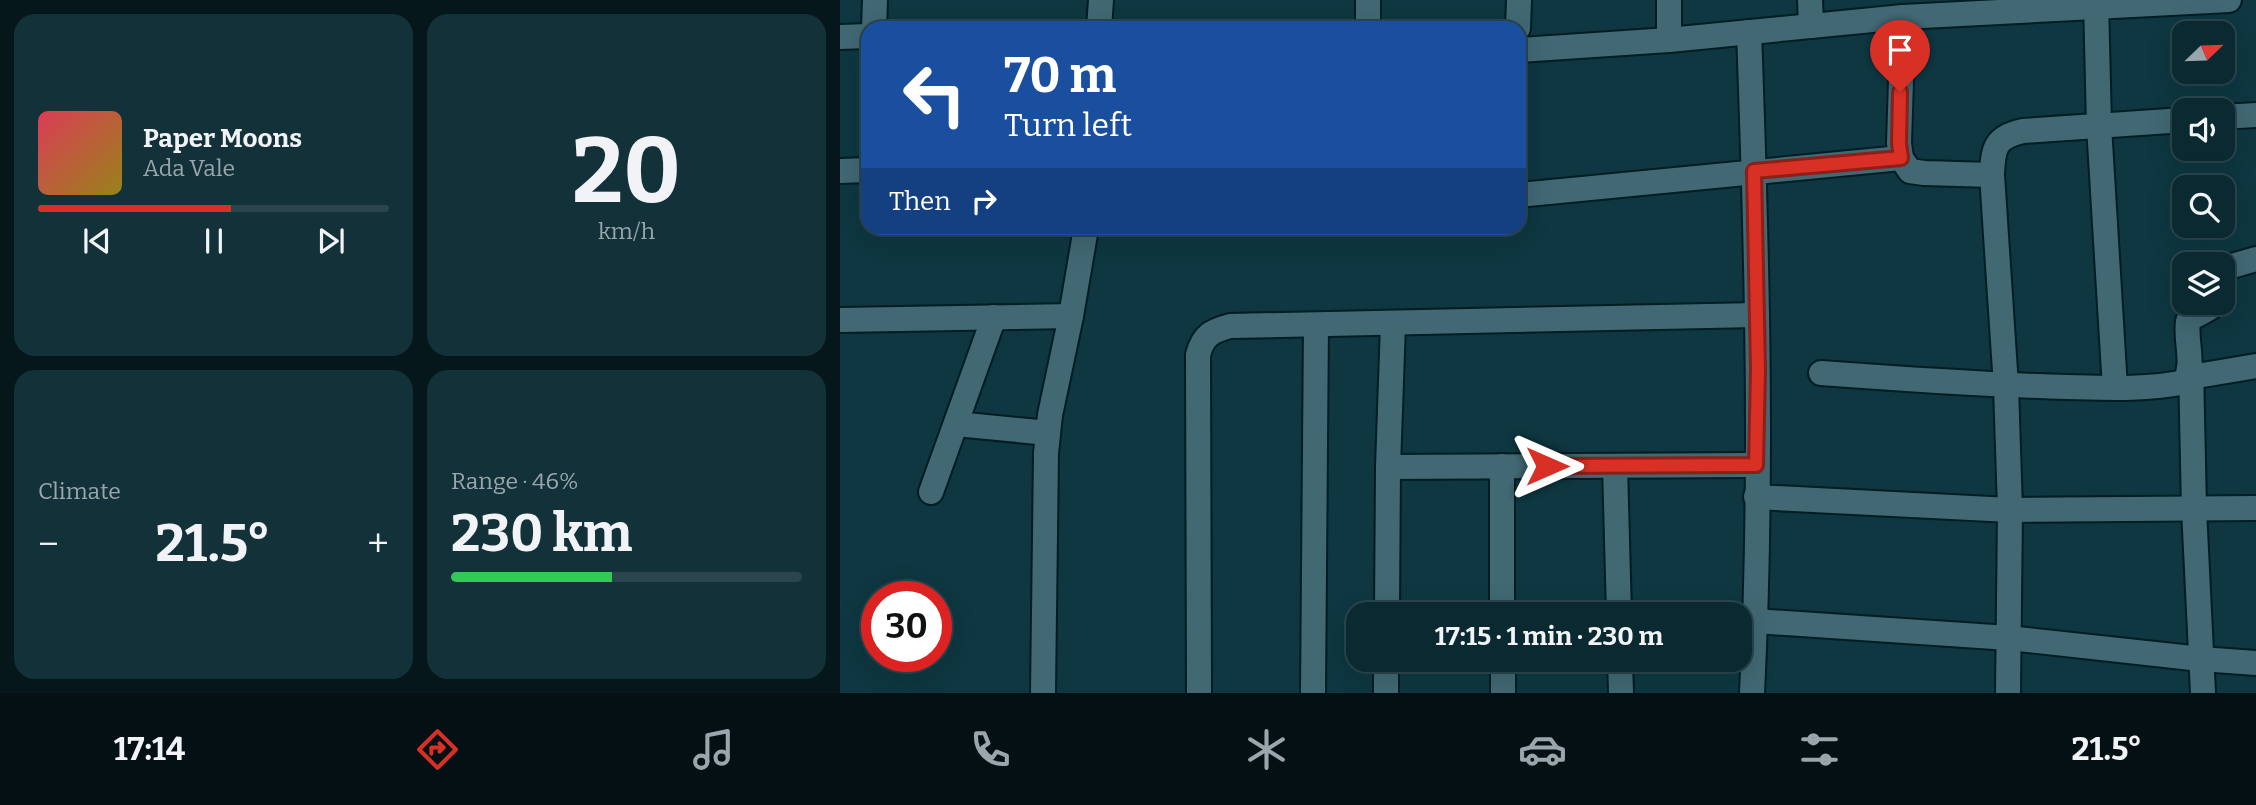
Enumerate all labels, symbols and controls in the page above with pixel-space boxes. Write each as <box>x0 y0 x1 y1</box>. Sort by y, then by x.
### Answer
pin <box>1870 20 1930 92</box>
north arrow <box>2172 21 2235 84</box>
map controls <box>2172 21 2235 315</box>
icon: arrive <box>1881 31 1919 69</box>
text: 70 m <box>1004 46 1116 105</box>
icon: left <box>889 49 980 140</box>
button: sound <box>2172 98 2235 161</box>
text: Turn left <box>1004 106 1132 144</box>
text: 20 <box>572 117 681 226</box>
text: Paper Moons <box>143 123 302 154</box>
text: Ada Vale <box>143 154 235 182</box>
button: search <box>2172 175 2235 238</box>
icon: right <box>965 182 1003 220</box>
text: Then <box>889 186 951 217</box>
text: km/h <box>598 217 655 245</box>
icon: previous <box>78 222 116 260</box>
icon: pause <box>195 222 233 260</box>
icon: next <box>312 222 350 260</box>
button: layers <box>2172 252 2235 315</box>
position arrow <box>1510 429 1584 503</box>
text: Range · 46% <box>451 467 578 495</box>
text: Climate <box>38 477 121 505</box>
text: 230 km <box>451 502 632 565</box>
text: 21.5° <box>156 512 271 575</box>
text: − <box>38 521 59 567</box>
text: + <box>367 521 389 567</box>
speed limit sign: 30 <box>861 581 952 672</box>
text: 17:15 · 1 min · 230 m <box>1435 621 1663 652</box>
icon: directions <box>413 725 462 774</box>
icon: music <box>689 725 738 774</box>
icon: phone <box>966 725 1015 774</box>
icon: climate <box>1242 725 1291 774</box>
icon: car <box>1518 725 1567 774</box>
icon: filters <box>1795 725 1844 774</box>
text: 17:14 <box>114 730 185 768</box>
text: 21.5° <box>2071 730 2142 768</box>

